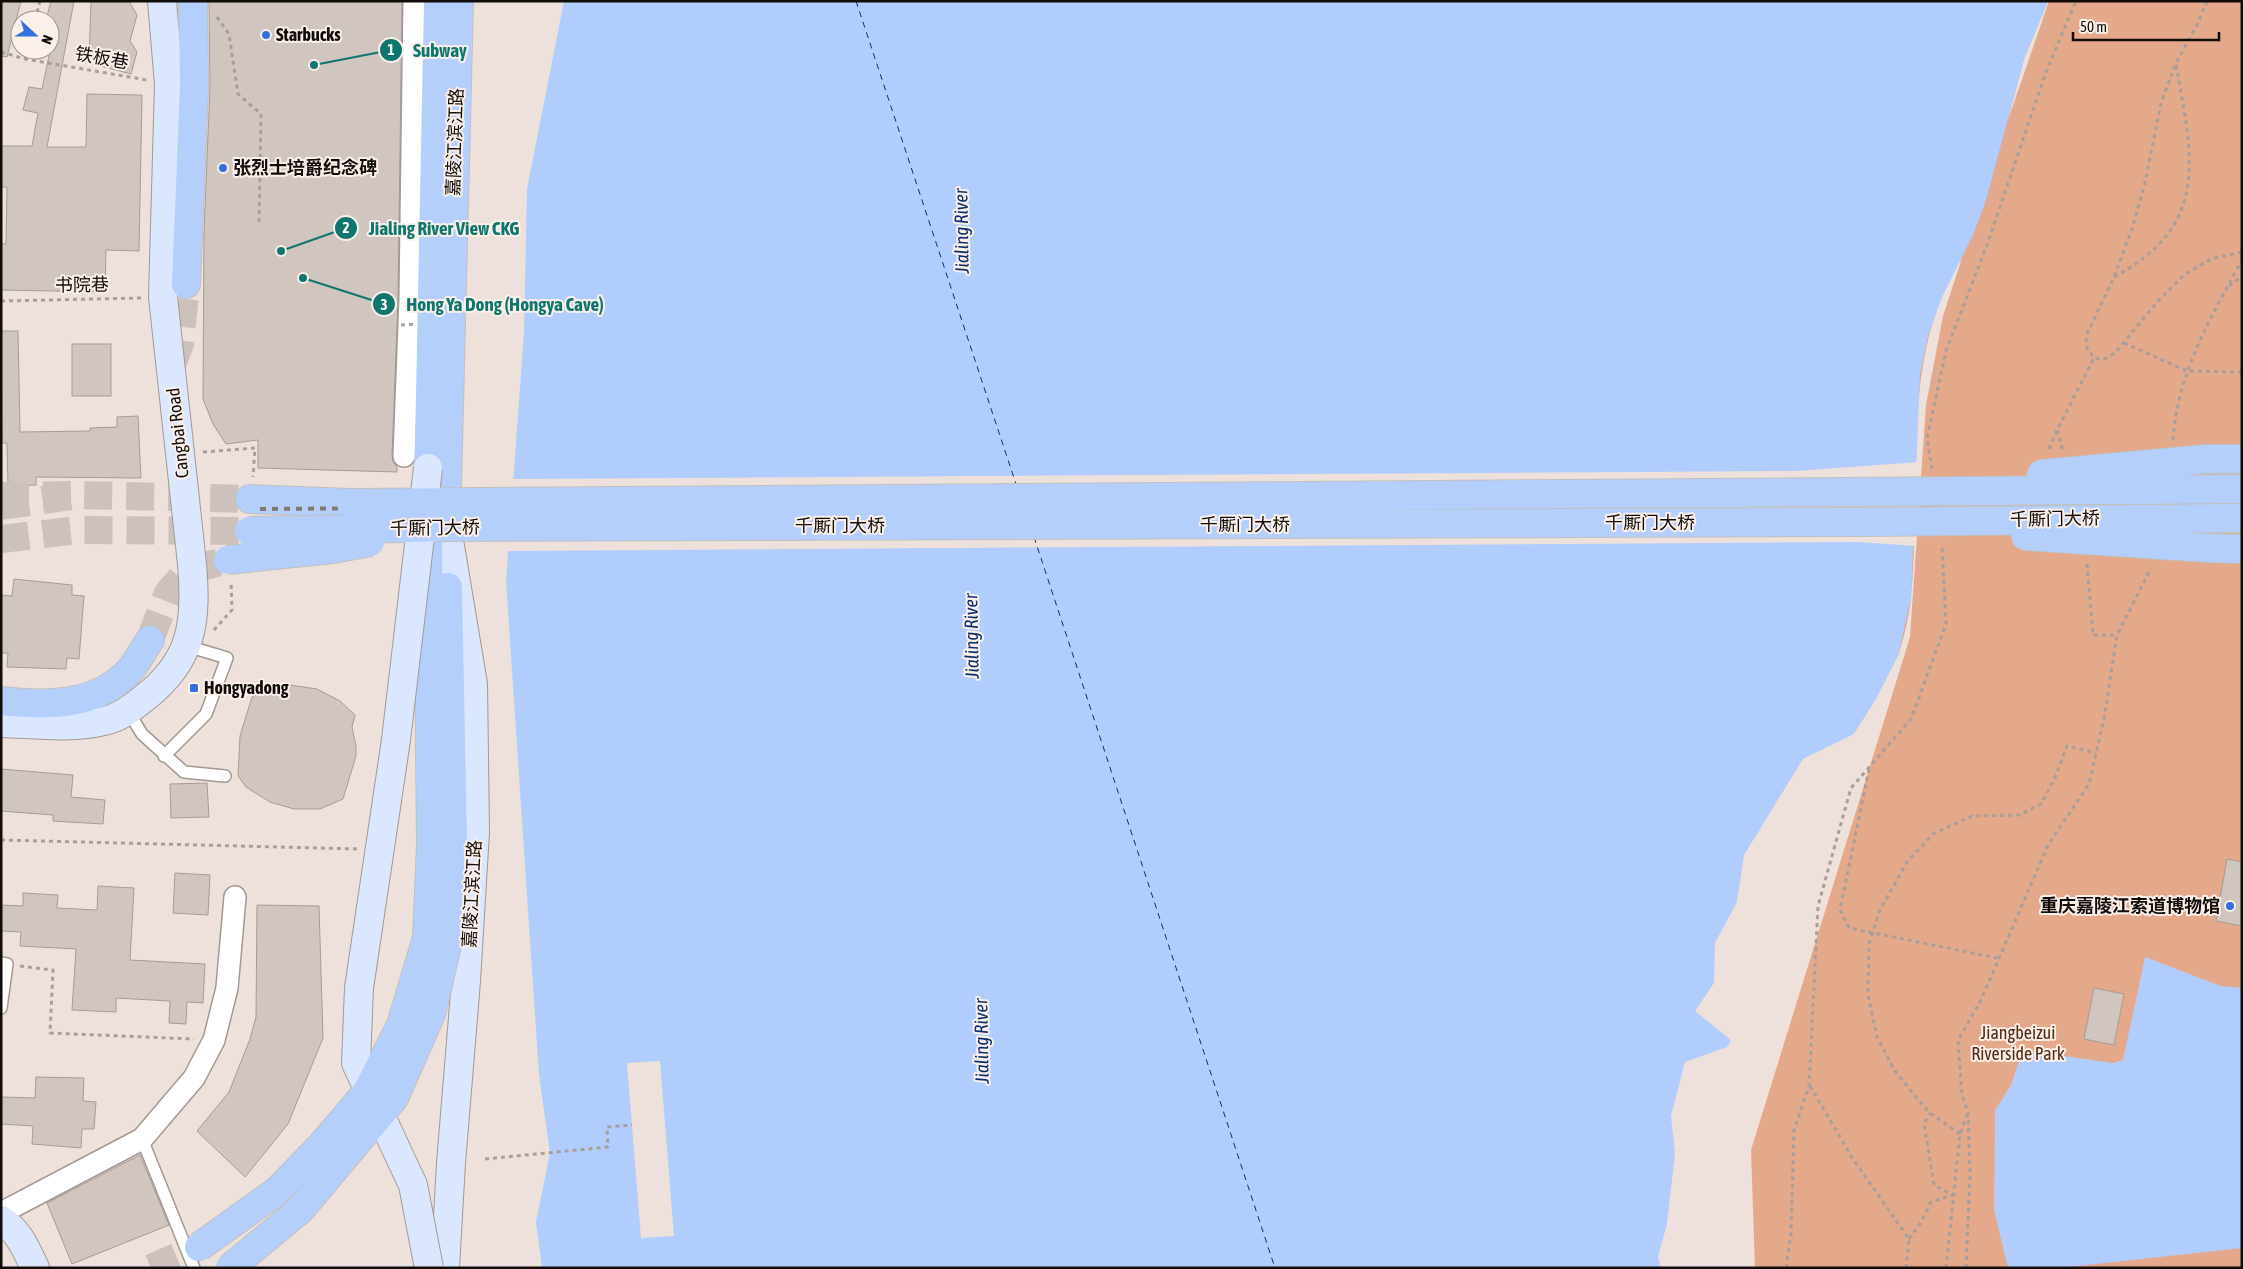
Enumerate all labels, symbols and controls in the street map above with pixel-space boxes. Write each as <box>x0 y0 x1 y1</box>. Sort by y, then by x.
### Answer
north arrow <box>10 10 60 60</box>
scale bar <box>2073 10 2219 42</box>
text: 50 m <box>2080 18 2107 35</box>
place label: Starbucks <box>276 24 341 45</box>
marker: Starbucks <box>260 29 272 41</box>
text: N <box>38 33 56 46</box>
callout: Subway <box>378 33 477 67</box>
text: Subway <box>413 39 467 61</box>
text: 1 <box>387 41 395 58</box>
street label: 铁板巷 <box>74 42 130 73</box>
street label: 嘉陵江滨江路 <box>442 88 467 196</box>
place label: 张烈士培爵纪念碑 <box>233 157 377 178</box>
marker: 张烈士培爵纪念碑 <box>217 162 229 174</box>
water label: Jialing River <box>949 187 973 275</box>
callout: Jialing River View CKG <box>333 211 529 245</box>
text: Jialing River View CKG <box>368 217 519 239</box>
text: 2 <box>342 219 350 236</box>
street label: 书院巷 <box>55 274 109 295</box>
callout: Hong Ya Dong (Hongya Cave) <box>371 287 614 321</box>
text: Hong Ya Dong (Hongya Cave) <box>406 293 604 315</box>
text: 3 <box>380 296 388 313</box>
street label: Cangbai Road <box>162 387 193 479</box>
street label: 千厮门大桥 <box>2010 507 2100 530</box>
street label: 千厮门大桥 <box>1605 512 1695 533</box>
street label: 千厮门大桥 <box>1200 514 1290 535</box>
street label: 千厮门大桥 <box>795 515 885 536</box>
street label: 千厮门大桥 <box>390 516 480 539</box>
water label: Jialing River <box>959 592 983 680</box>
place label: Hongyadong <box>204 677 289 698</box>
marker: Hongyadong <box>188 682 200 694</box>
street label: 嘉陵江滨江路 <box>458 839 485 948</box>
place label: 重庆嘉陵江索道博物馆 <box>2040 895 2220 916</box>
marker: 重庆嘉陵江索道博物馆 <box>2224 900 2236 912</box>
water label: Jialing River <box>969 997 993 1085</box>
park label: Jiangbeizui Riverside Park <box>1971 1022 2065 1064</box>

